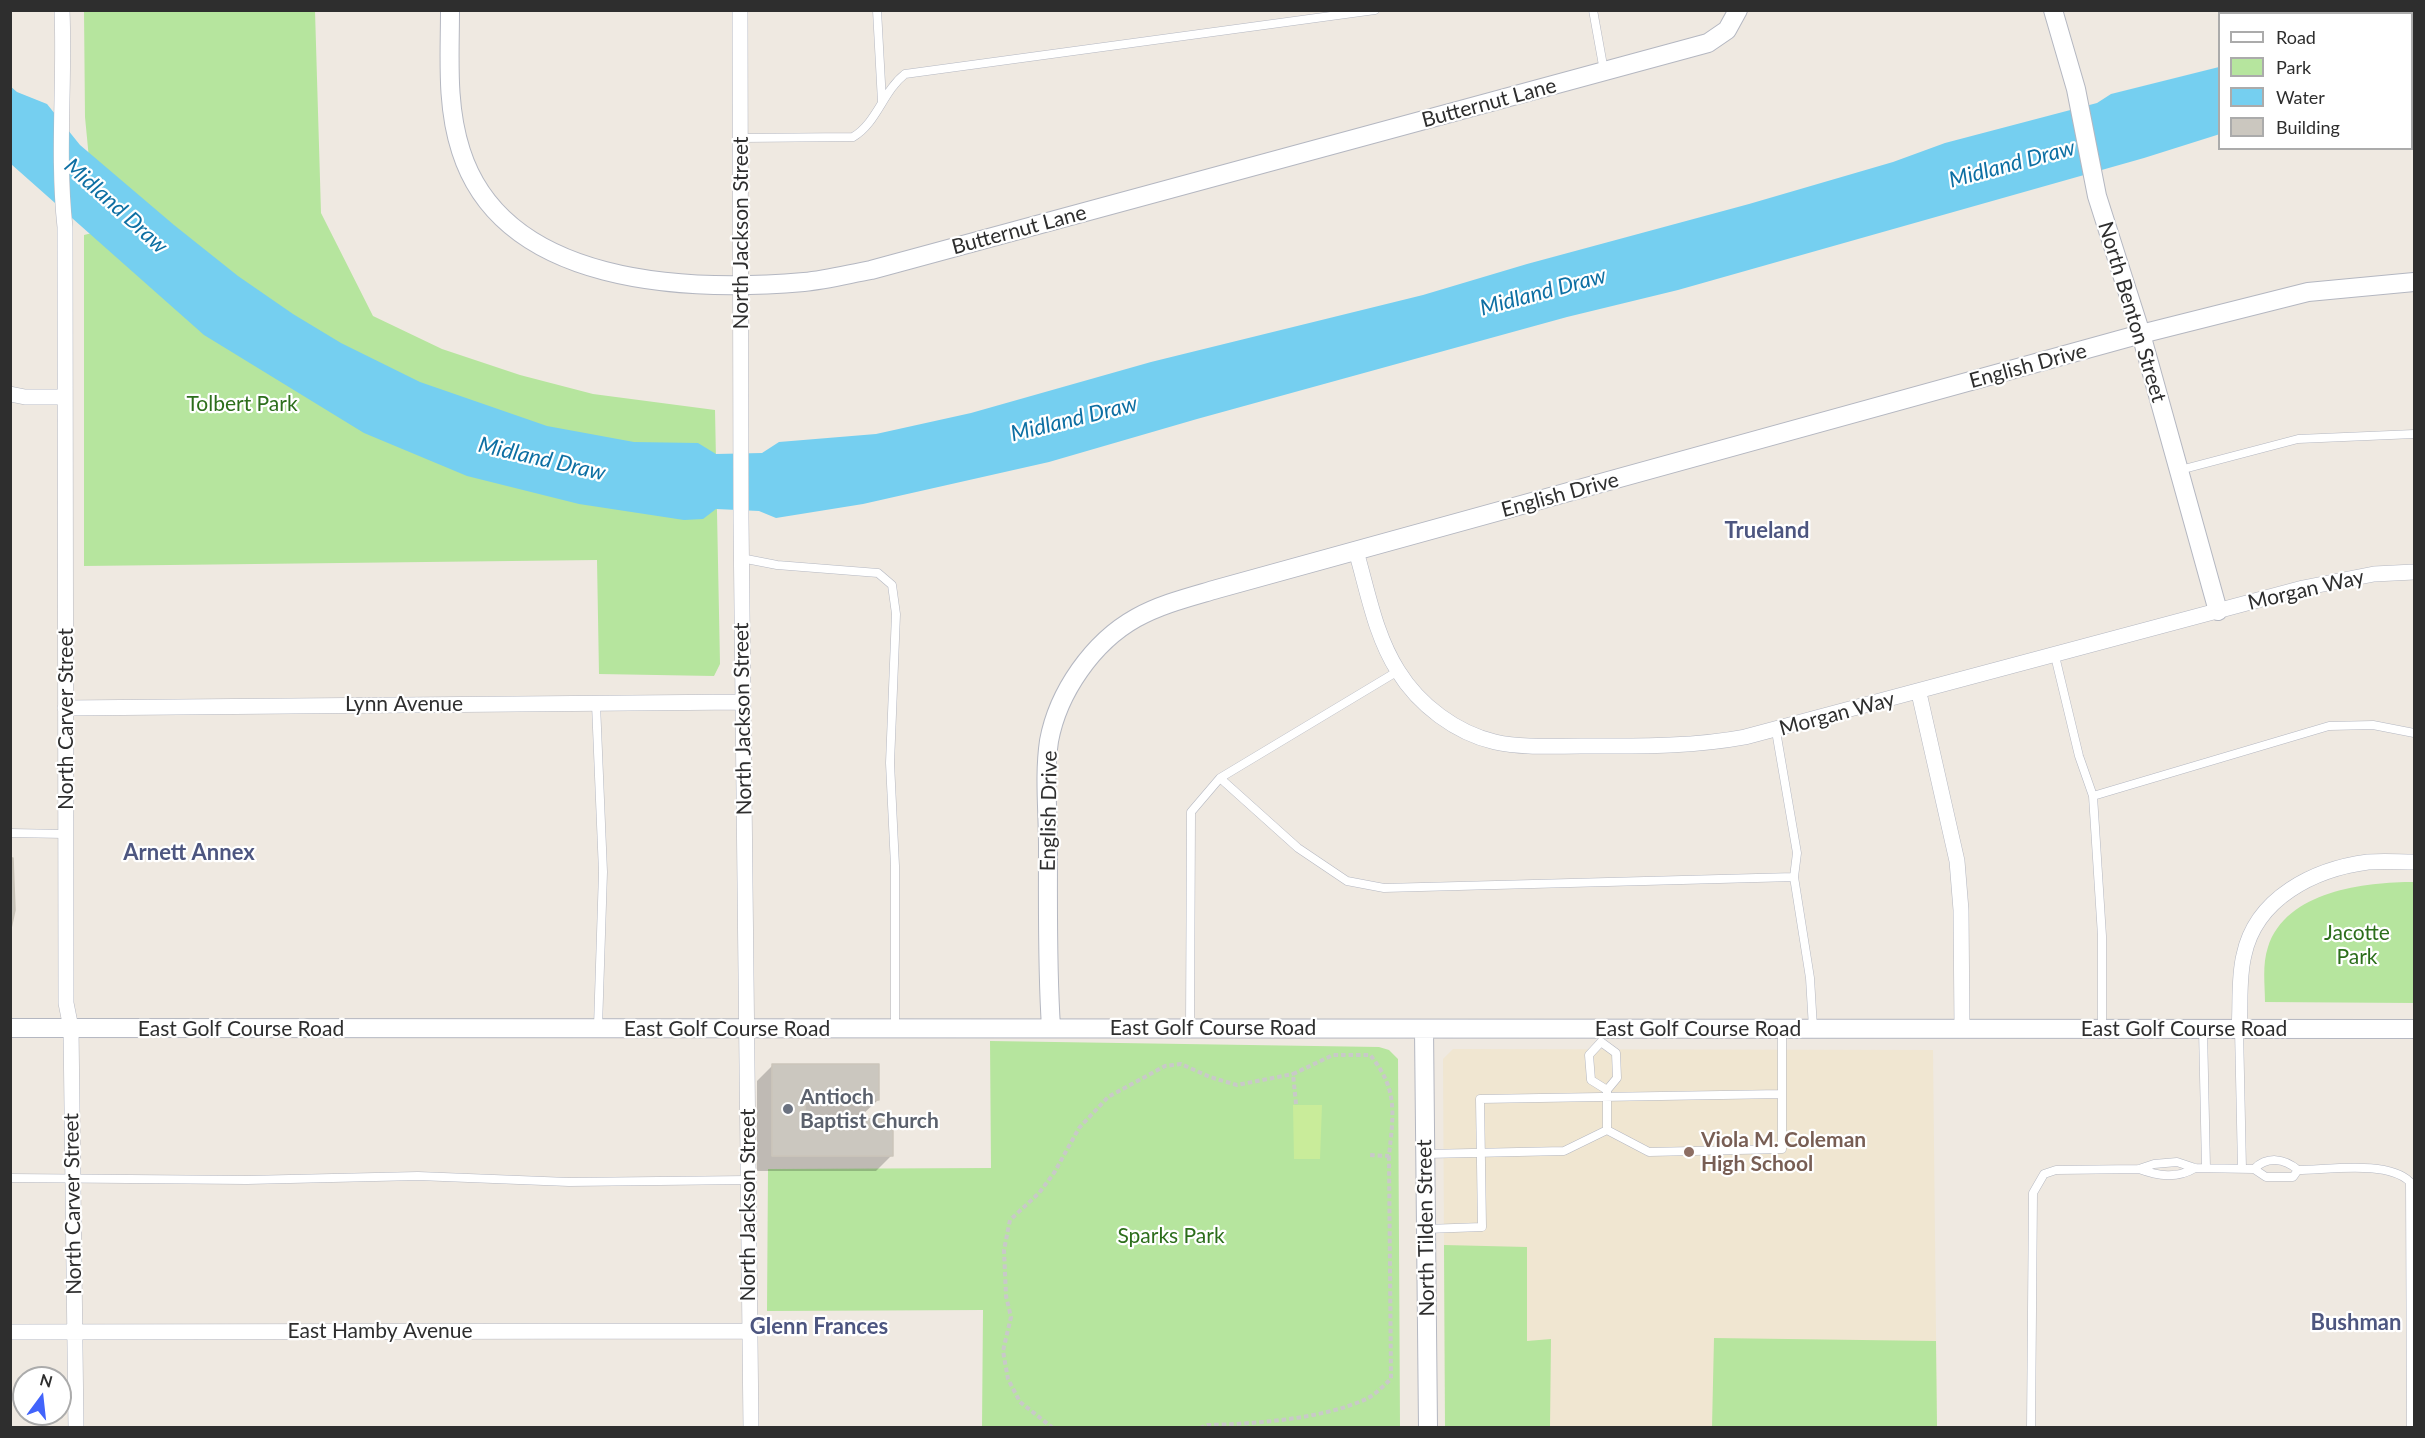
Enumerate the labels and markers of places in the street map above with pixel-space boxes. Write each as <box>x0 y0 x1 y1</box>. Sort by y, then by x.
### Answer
place label: Antioch Baptist Church <box>800 1084 939 1134</box>
marker: Antioch Baptist Church <box>781 1102 795 1116</box>
place label: Viola M. Coleman High School <box>1701 1127 1866 1177</box>
marker: Viola M. Coleman High School <box>1682 1145 1696 1159</box>

